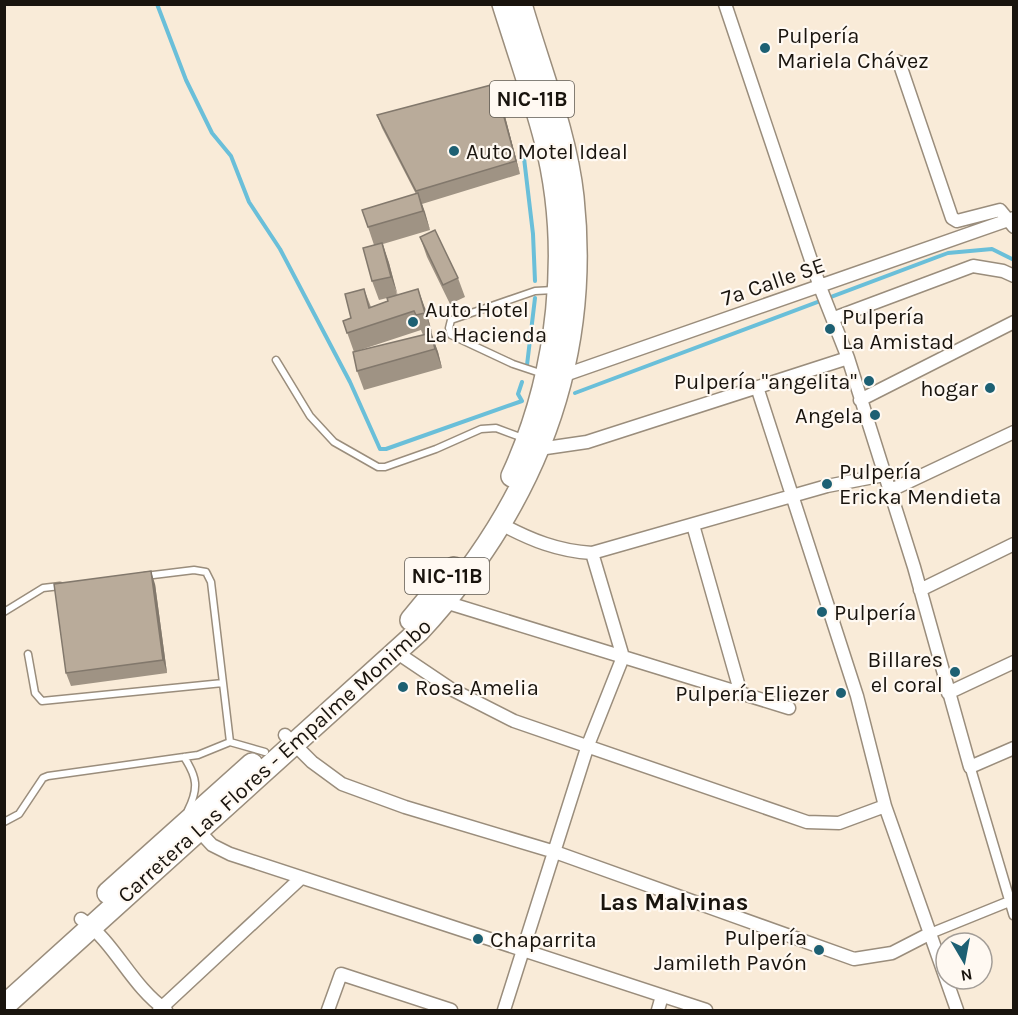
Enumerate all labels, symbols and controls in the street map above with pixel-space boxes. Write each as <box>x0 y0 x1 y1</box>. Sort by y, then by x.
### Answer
place label: Pulpería Mariela Chávez <box>777 23 929 74</box>
marker: Pulpería Mariela Chávez <box>758 41 772 55</box>
road number: NIC-11B <box>490 81 574 117</box>
place label: Auto Motel Ideal <box>466 139 628 165</box>
marker: Auto Motel Ideal <box>447 144 461 158</box>
street label: 7a Calle SE <box>718 252 829 312</box>
place label: Auto Hotel La Hacienda <box>425 297 547 348</box>
place label: Pulpería La Amistad <box>842 304 954 355</box>
marker: Auto Hotel La Hacienda <box>406 315 420 329</box>
marker: Pulpería La Amistad <box>823 322 837 336</box>
place label: Pulpería "angelita" <box>674 369 857 395</box>
marker: Pulpería "angelita" <box>862 374 876 388</box>
place label: hogar <box>920 376 978 402</box>
marker: hogar <box>983 381 997 395</box>
place label: Angela <box>795 403 863 429</box>
marker: Angela <box>868 408 882 422</box>
place label: Pulpería Ericka Mendieta <box>839 459 1001 510</box>
marker: Pulpería Ericka Mendieta <box>820 477 834 491</box>
road number: NIC-11B <box>405 558 489 594</box>
place label: Pulpería <box>834 600 916 626</box>
marker: Pulpería <box>815 605 829 619</box>
street label: Carretera Las Flores - Empalme Monimbo <box>113 613 437 909</box>
place label: Billares el coral <box>868 647 943 698</box>
marker: Billares el coral <box>948 665 962 679</box>
place label: Rosa Amelia <box>415 675 539 701</box>
marker: Rosa Amelia <box>396 680 410 694</box>
place label: Pulpería Eliezer <box>675 681 829 707</box>
marker: Pulpería Eliezer <box>834 686 848 700</box>
district label: Las Malvinas <box>600 888 748 916</box>
place label: Pulpería Jamileth Pavón <box>654 925 807 976</box>
place label: Chaparrita <box>490 927 597 953</box>
north arrow <box>934 931 994 991</box>
marker: Chaparrita <box>471 932 485 946</box>
marker: Pulpería Jamileth Pavón <box>812 943 826 957</box>
text: N <box>959 965 974 986</box>

